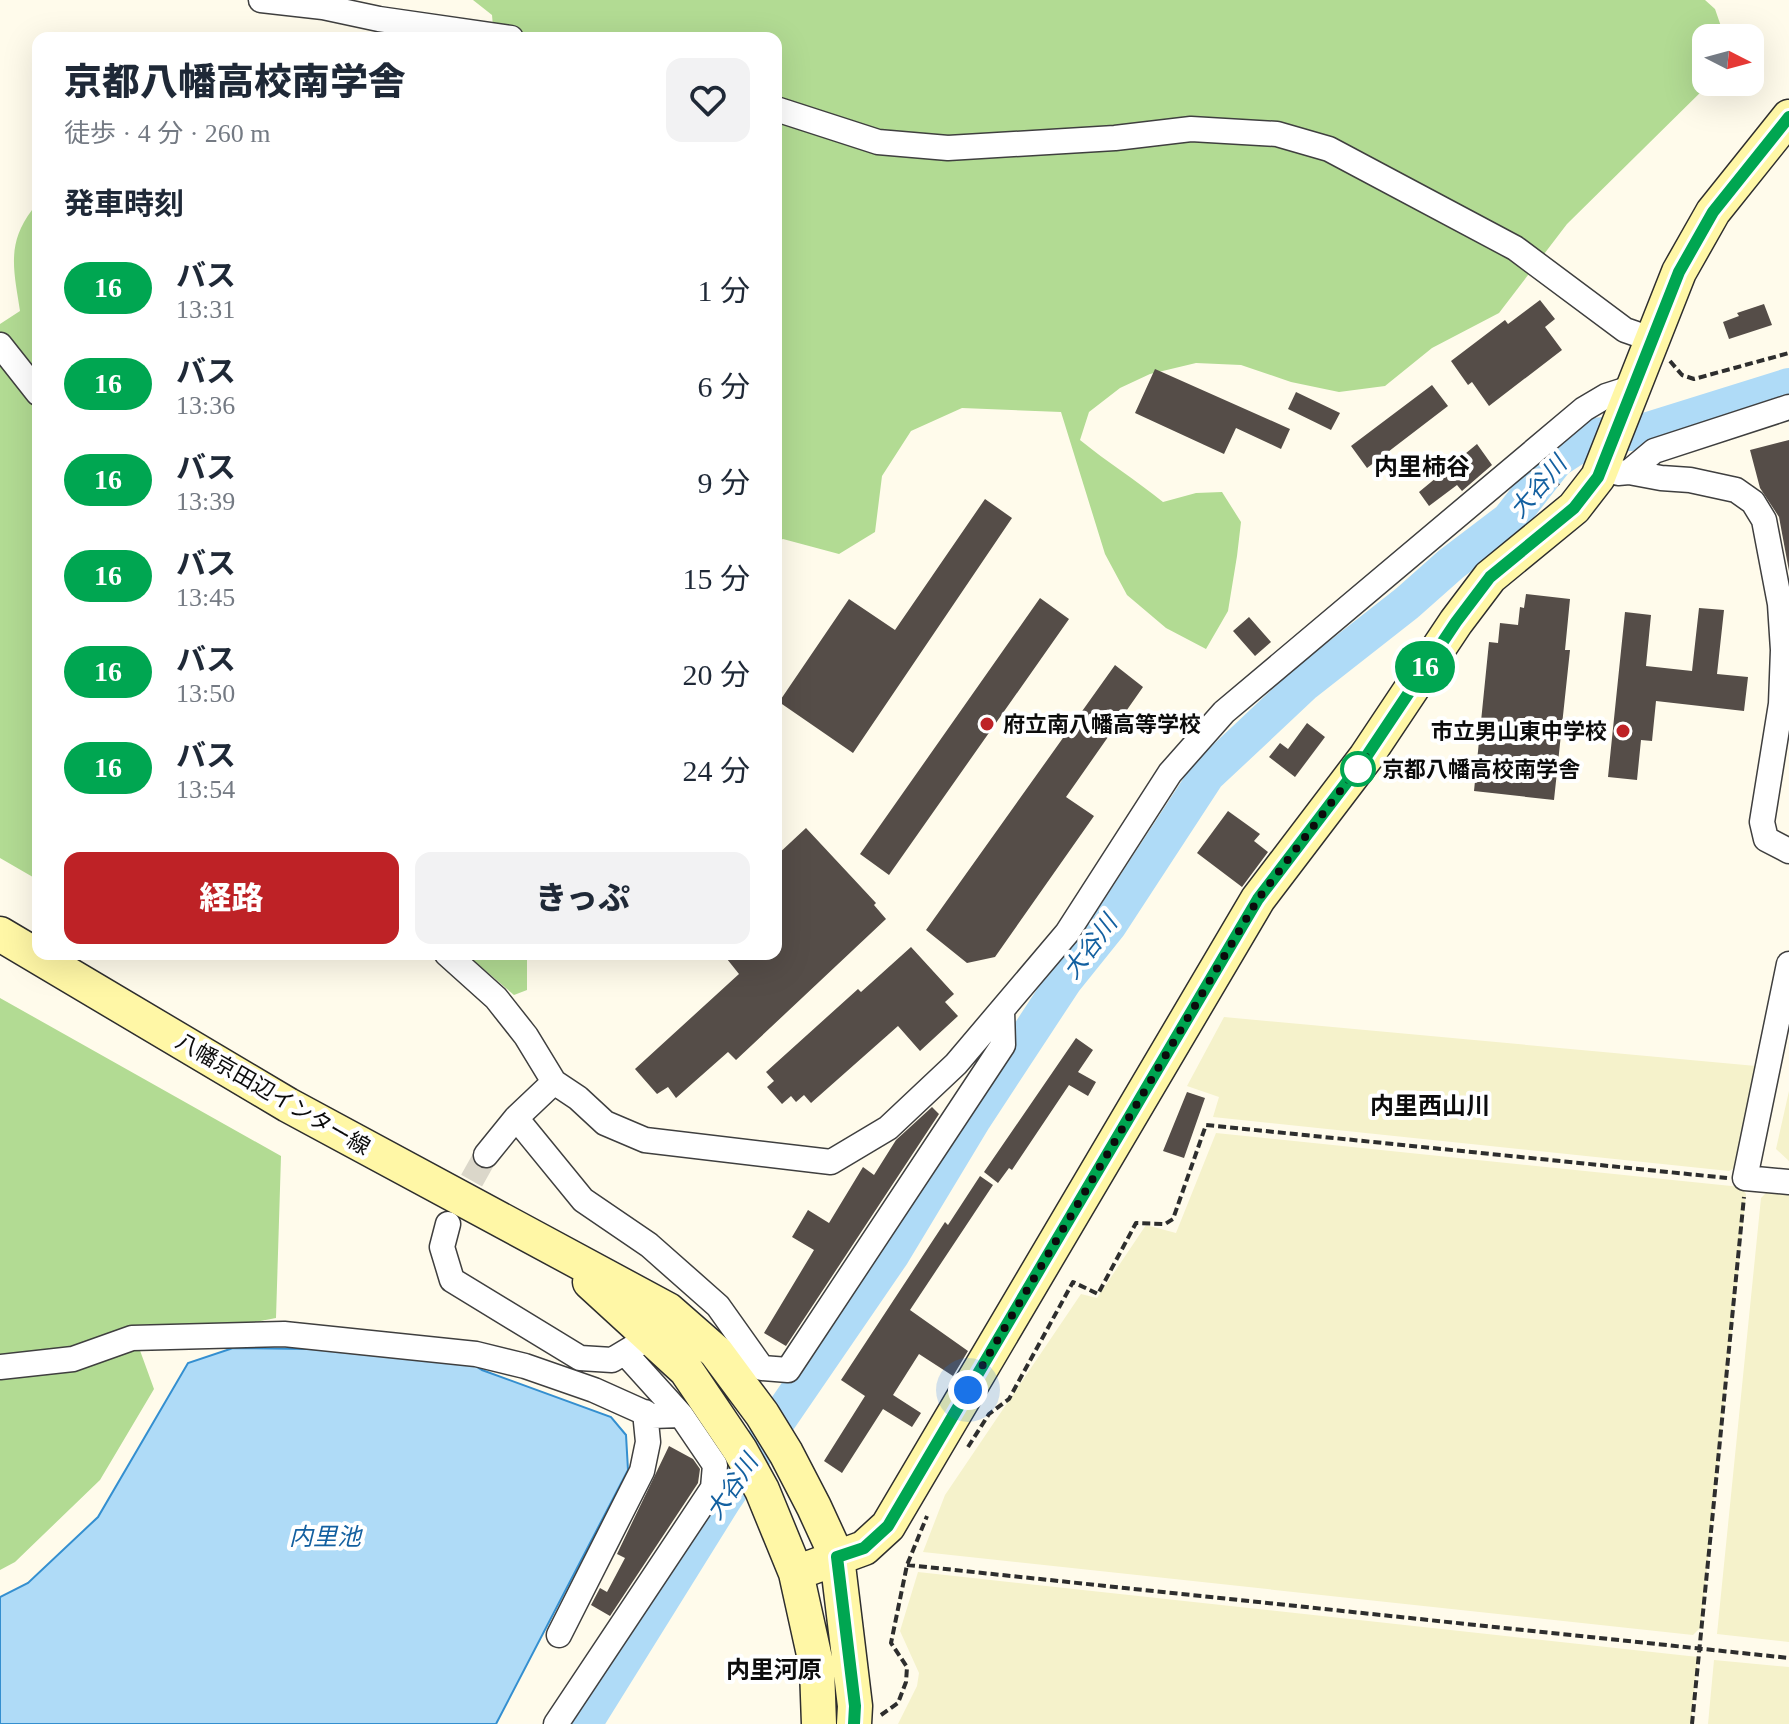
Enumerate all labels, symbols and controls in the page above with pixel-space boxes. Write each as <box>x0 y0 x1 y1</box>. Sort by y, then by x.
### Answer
north arrow <box>1692 24 1764 96</box>
map controls <box>1692 24 1764 96</box>
button: heart <box>666 58 750 142</box>
text: 京都八幡高校南学舎 <box>64 61 406 103</box>
text: 徒歩 · 4 分 · 260 m <box>64 119 271 148</box>
text: 発車時刻 <box>64 187 184 220</box>
text: バス <box>176 259 236 292</box>
text: 16 <box>94 272 122 303</box>
text: 1 分 <box>698 274 750 307</box>
text: 13:31 <box>176 295 235 324</box>
text: バス <box>176 355 236 388</box>
text: 16 <box>94 368 122 399</box>
text: 6 分 <box>698 370 750 403</box>
text: 13:36 <box>176 391 235 420</box>
water label: 大谷川 <box>1505 449 1573 523</box>
text: バス <box>176 451 236 484</box>
district label: 内里柿谷 <box>1374 454 1470 480</box>
text: 16 <box>94 464 122 495</box>
text: 9 分 <box>698 466 750 499</box>
text: 13:39 <box>176 487 235 516</box>
text: バス <box>176 547 236 580</box>
text: 16 <box>94 560 122 591</box>
text: 15 分 <box>683 562 750 595</box>
text: 13:45 <box>176 583 235 612</box>
line badge: 16 <box>1389 641 1461 693</box>
text: バス <box>176 643 236 676</box>
text: 16 <box>1411 651 1439 682</box>
text: 16 <box>94 656 122 687</box>
text: 20 分 <box>683 658 750 691</box>
text: 13:50 <box>176 679 235 708</box>
place label: 府立南八幡高等学校 <box>1003 712 1201 737</box>
marker: 府立南八幡高等学校 <box>978 715 996 733</box>
place label: 市立男山東中学校 <box>1431 719 1607 744</box>
marker: 市立男山東中学校 <box>1614 722 1632 740</box>
text: バス <box>176 739 236 772</box>
text: 16 <box>94 752 122 783</box>
marker: 京都八幡高校南学舎 <box>1341 752 1375 786</box>
text: 24 分 <box>683 754 750 787</box>
place label: 京都八幡高校南学舎 <box>1382 757 1580 782</box>
text: 13:54 <box>176 775 235 804</box>
button: 経路 <box>64 852 399 944</box>
button: きっぷ <box>415 852 750 944</box>
water label: 大谷川 <box>1058 908 1124 984</box>
street label: 八幡京田辺インター線 <box>171 1028 375 1160</box>
district label: 内里西山川 <box>1370 1093 1490 1119</box>
your location <box>948 1370 988 1410</box>
water label: 大谷川 <box>701 1447 765 1524</box>
water label: 内里池 <box>289 1524 363 1550</box>
district label: 内里河原 <box>726 1657 822 1683</box>

